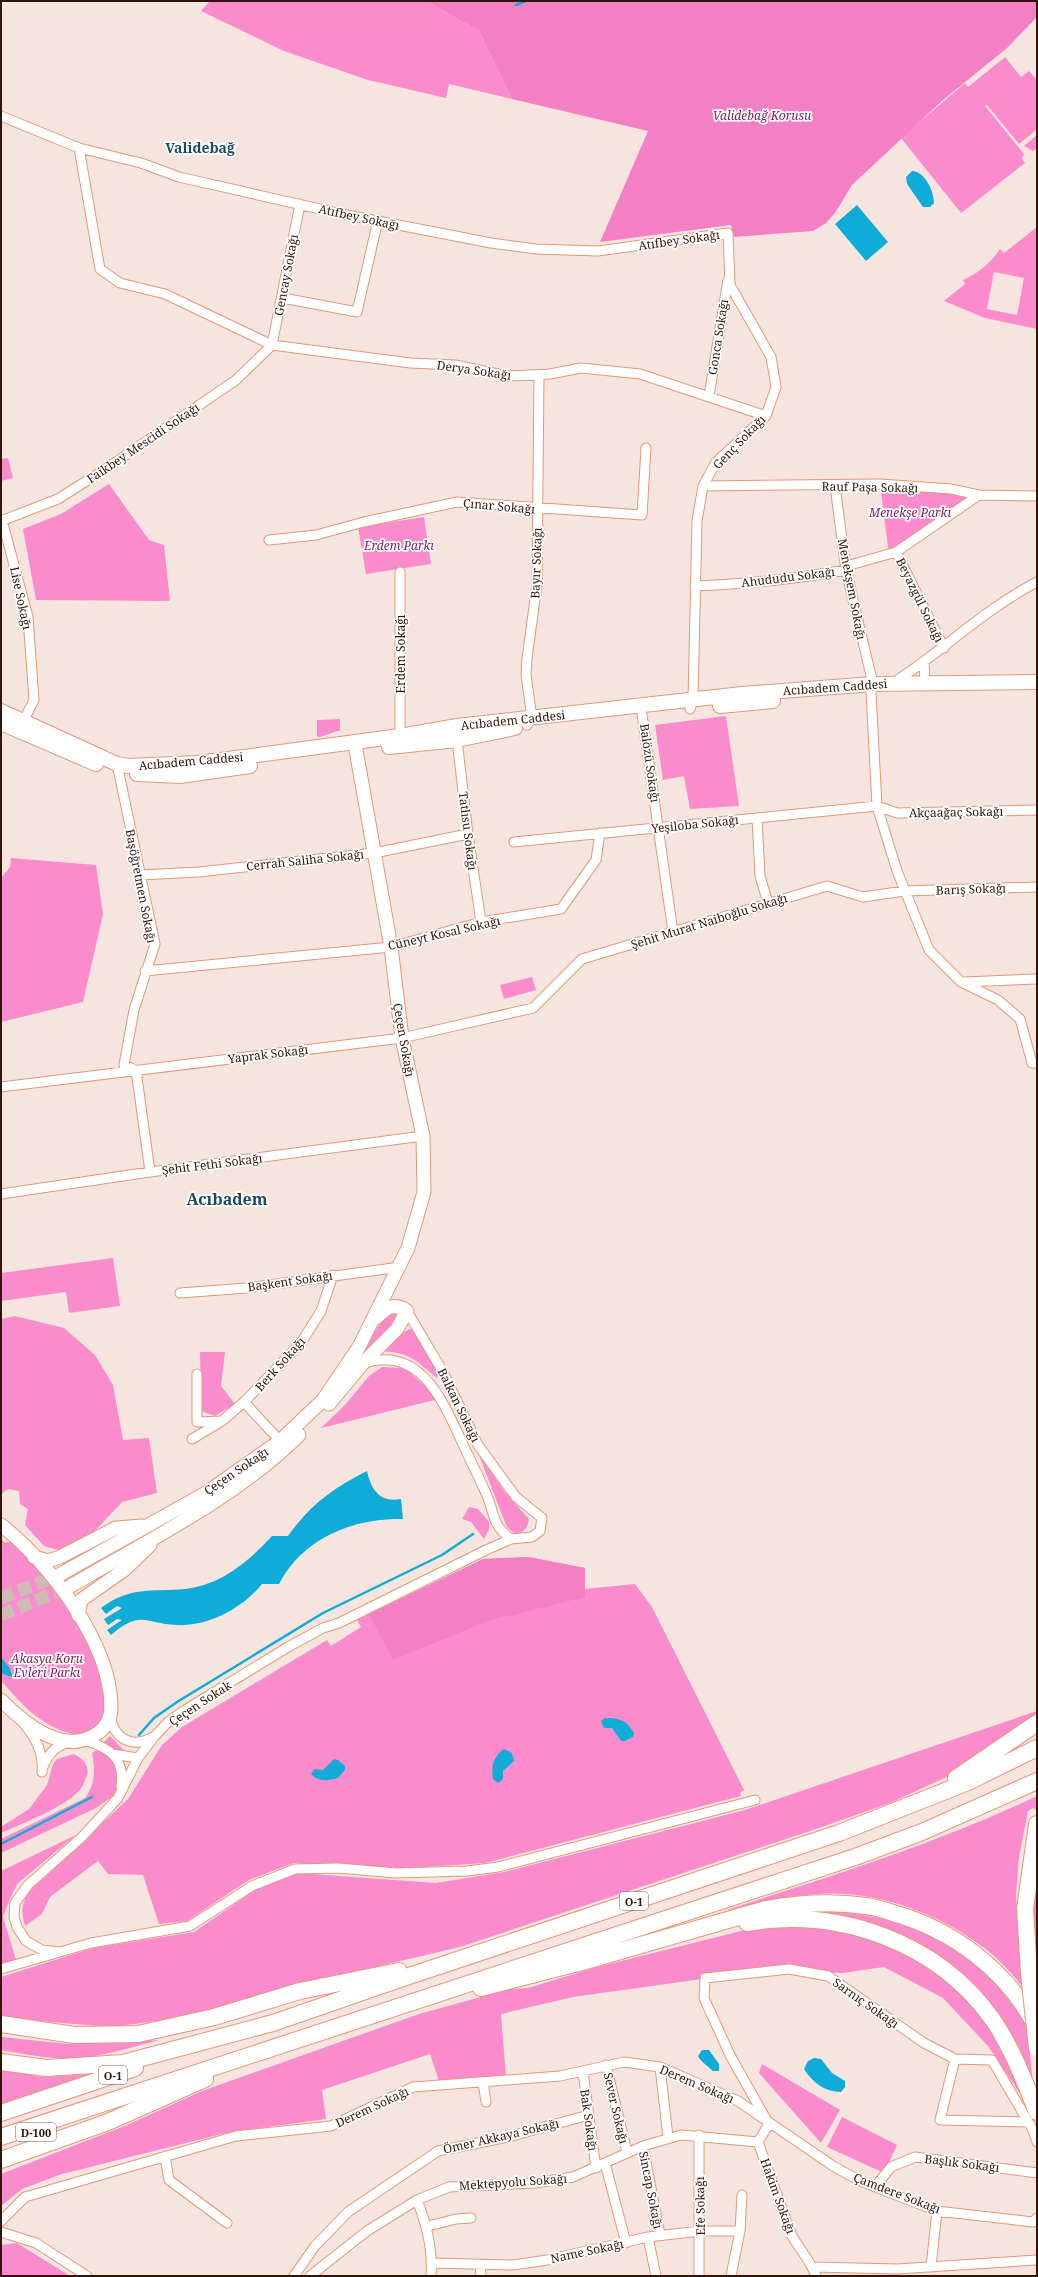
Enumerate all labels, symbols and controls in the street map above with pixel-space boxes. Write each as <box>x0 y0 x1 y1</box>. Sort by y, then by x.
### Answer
park label: Validebağ Korusu <box>713 107 811 124</box>
district label: Validebağ <box>165 138 235 157</box>
street label: Atıfbey Sokağı <box>317 200 401 234</box>
street label: Atıfbey Sokağı <box>637 226 721 254</box>
street label: Gencay Sokağı <box>270 233 302 317</box>
street label: Gonca Sokağı <box>704 298 732 376</box>
street label: Derya Sokağı <box>436 356 512 384</box>
street label: Faikbey Mescidi Sokağı <box>83 399 203 487</box>
street label: Genç Sokağı <box>709 411 769 473</box>
street label: Rauf Paşa Sokağı <box>822 478 919 496</box>
street label: Çınar Sokağı <box>462 494 536 518</box>
park label: Menekşe Parkı <box>868 504 951 521</box>
street label: Bayır Sokağı <box>526 527 546 599</box>
park label: Erdem Parkı <box>363 537 434 554</box>
street label: Menekşem Sokağı <box>834 537 870 641</box>
street label: Beyazgül Sokağı <box>892 555 948 645</box>
street label: Ahududu Sokağı <box>740 563 836 591</box>
street label: Lise Sokağı <box>6 565 36 631</box>
street label: Erdem Sokağı <box>392 614 409 693</box>
street label: Acıbadem Caddesi <box>782 675 888 699</box>
street label: Acıbadem Caddesi <box>460 706 566 734</box>
street label: Balözü Sokağı <box>636 722 664 804</box>
street label: Acıbadem Caddesi <box>138 748 244 774</box>
street label: Tatlısu Sokağı <box>455 791 481 872</box>
street label: Akçaağaç Sokağı <box>909 803 1004 821</box>
street label: Yeşiloba Sokağı <box>649 811 740 837</box>
street label: Başöğretmen Sokağı <box>122 828 160 945</box>
street label: Cerrah Saliha Sokağı <box>245 845 365 875</box>
street label: Barış Sokağı <box>936 879 1007 899</box>
street label: Şehit Murat Naiboğlu Sokağı <box>629 889 789 953</box>
street label: Cüneyt Kosal Sokağı <box>386 912 502 954</box>
street label: Çeçen Sokağı <box>389 1002 419 1078</box>
street label: Yaprak Sokağı <box>226 1041 309 1067</box>
street label: Şehit Fethi Sokağı <box>161 1149 263 1179</box>
district label: Acıbadem <box>186 1188 268 1210</box>
street label: Başkent Sokağı <box>246 1267 334 1295</box>
street label: Berk Sokağı <box>251 1333 309 1395</box>
street label: Balkan Sokağı <box>434 1365 484 1445</box>
street label: Çeçen Sokağı <box>200 1443 272 1499</box>
park label: Akasya Koru Evleri Parkı <box>10 1650 83 1681</box>
street label: Çeçen Sokak <box>165 1676 235 1730</box>
road number: O-1 <box>620 1892 648 1910</box>
street label: Sarnıç Sokağı <box>830 1974 903 2032</box>
street label: Derem Sokağı <box>657 2061 737 2107</box>
road number: O-1 <box>99 2066 127 2084</box>
street label: Sever Sokağı <box>600 2071 632 2145</box>
street label: Derem Sokağı <box>333 2082 412 2131</box>
street label: Bak Sokağı <box>576 2088 602 2152</box>
street label: Ömer Akkaya Sokağı <box>441 2114 561 2158</box>
road number: D-100 <box>16 2123 56 2141</box>
street label: Sincap Sokağı <box>635 2150 667 2230</box>
street label: Başlık Sokağı <box>924 2150 1001 2176</box>
street label: Hakim Sokağı <box>756 2156 800 2236</box>
street label: Çamdere Sokağı <box>851 2169 943 2217</box>
street label: Mektepyolu Sokağı <box>458 2170 568 2194</box>
street label: Efe Sokağı <box>691 2176 709 2236</box>
street label: Name Sokağı <box>549 2235 625 2267</box>

